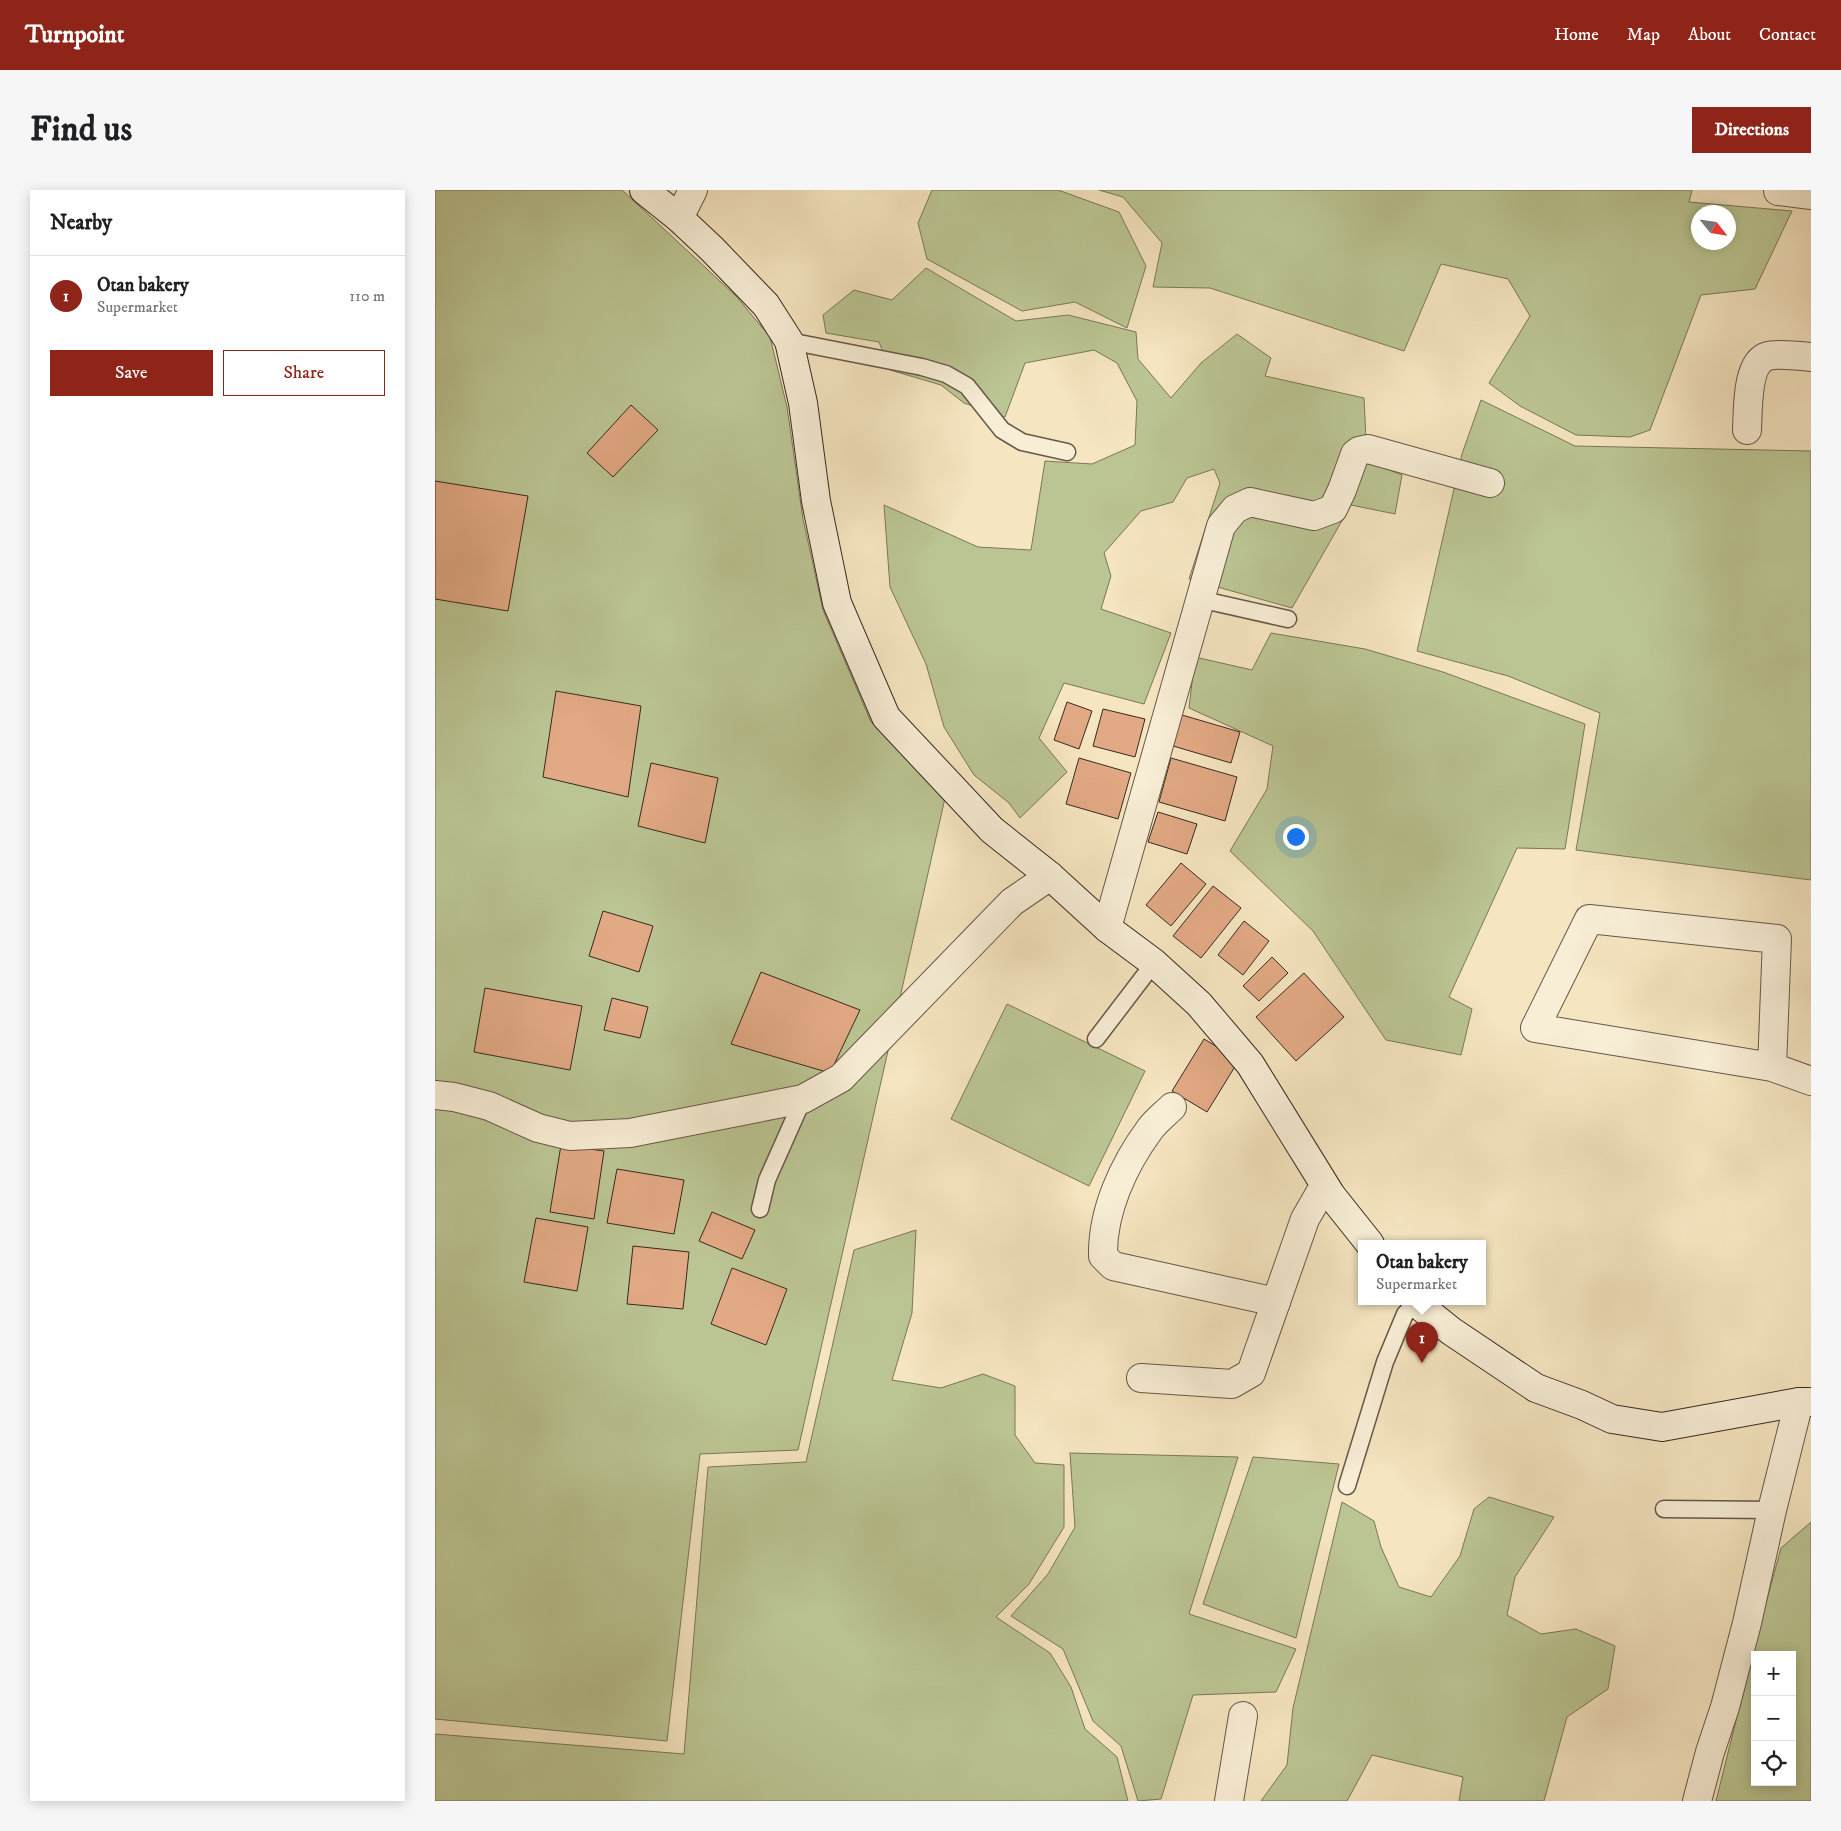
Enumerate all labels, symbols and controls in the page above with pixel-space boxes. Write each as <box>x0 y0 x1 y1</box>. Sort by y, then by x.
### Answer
text: Turnpoint <box>25 20 124 50</box>
text: Home <box>1554 24 1599 46</box>
text: Map <box>1627 24 1660 46</box>
text: About <box>1688 24 1731 46</box>
text: Contact <box>1759 24 1816 46</box>
button: Directions <box>1692 107 1811 153</box>
text: Find us <box>30 108 132 152</box>
north arrow <box>1691 205 1736 250</box>
text: Nearby <box>50 210 112 236</box>
text: Otan bakery <box>97 274 189 297</box>
text: 1 <box>63 286 69 306</box>
text: 110 m <box>349 286 385 306</box>
text: Supermarket <box>97 297 178 317</box>
button: Save <box>50 350 213 396</box>
button: Share <box>223 350 385 396</box>
your location <box>1283 824 1309 850</box>
popup <box>1358 1240 1486 1305</box>
text: Otan bakery <box>1376 1251 1468 1274</box>
text: Supermarket <box>1376 1274 1457 1294</box>
pin: 1 <box>1406 1322 1438 1363</box>
map controls <box>1751 1651 1796 1786</box>
button: + <box>1751 1651 1796 1696</box>
button: − <box>1751 1696 1796 1741</box>
button: locate <box>1751 1741 1796 1786</box>

